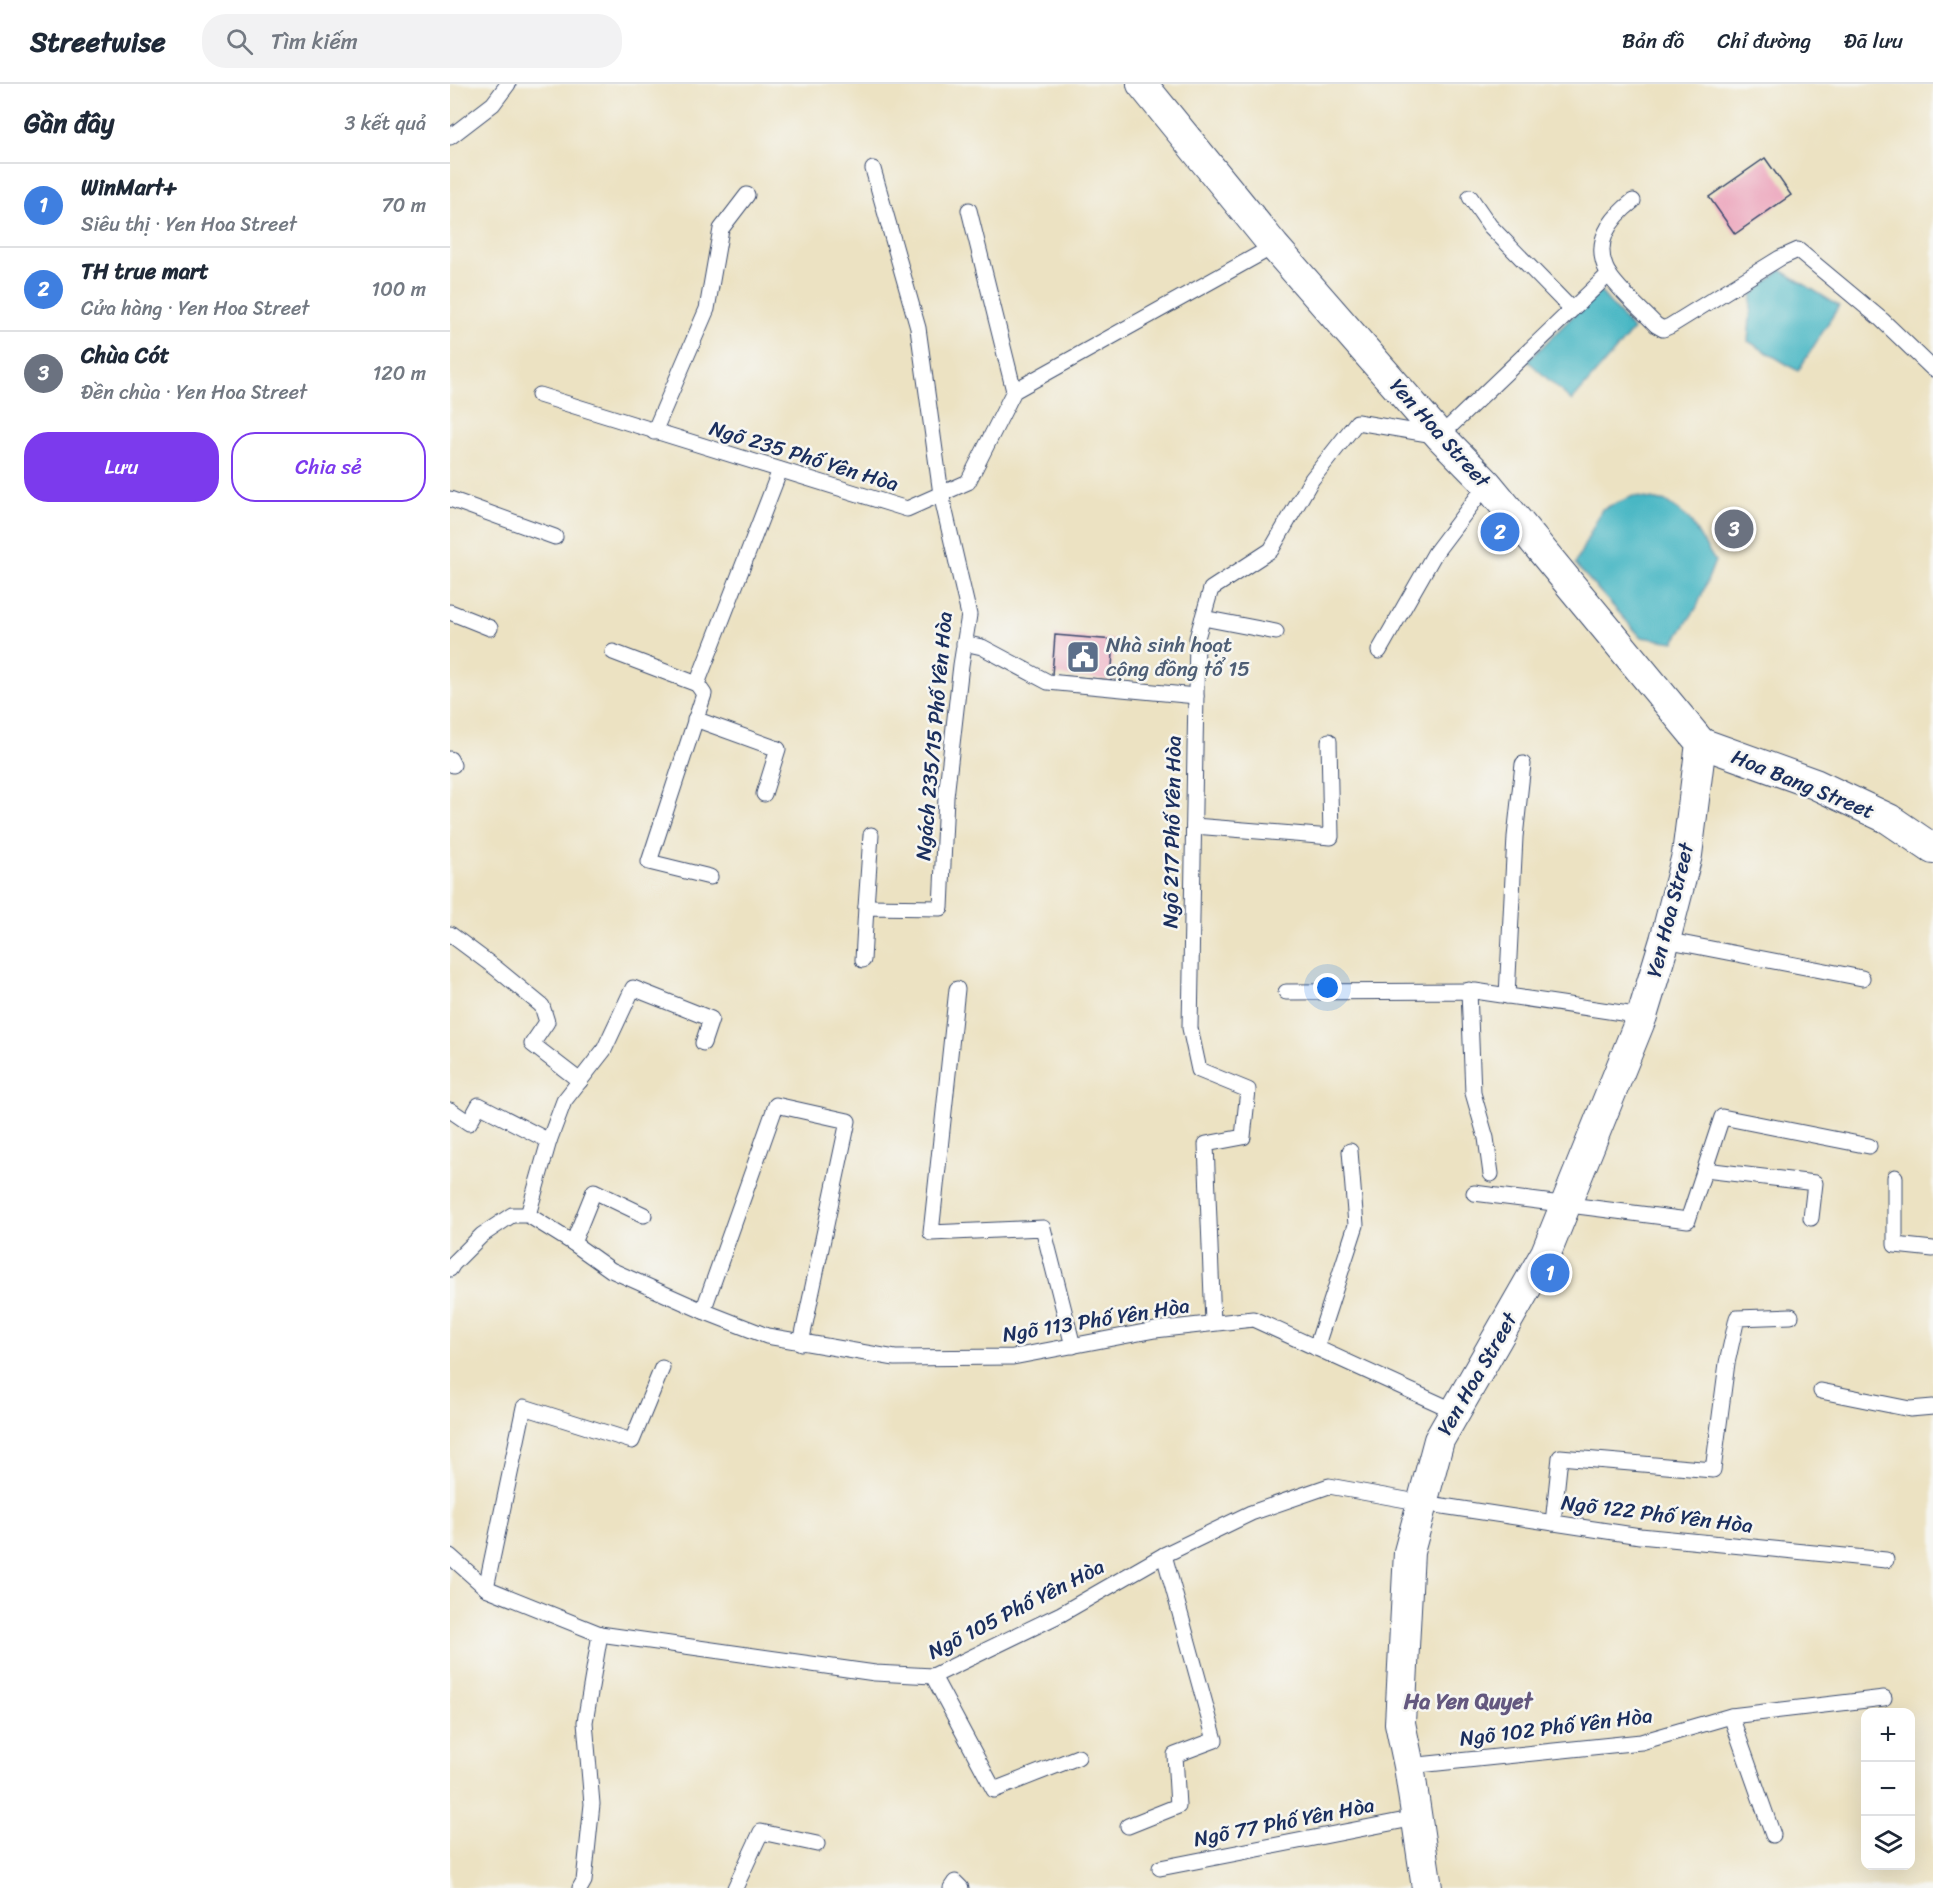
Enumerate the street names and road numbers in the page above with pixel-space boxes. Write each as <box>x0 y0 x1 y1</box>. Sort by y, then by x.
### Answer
street label: Yen Hoa Street <box>1380 369 1501 498</box>
street label: Ngõ 235 Phố Yên Hòa <box>705 409 904 503</box>
street label: Ngách 235/15 Phố Yên Hòa <box>904 610 964 862</box>
street label: Ngõ 217 Phố Yên Hòa <box>1151 735 1193 929</box>
street label: Hoa Bang Street <box>1725 738 1881 830</box>
street label: Yen Hoa Street <box>1635 837 1705 981</box>
street label: Ngõ 113 Phố Yên Hòa <box>1000 1286 1193 1354</box>
street label: Yen Hoa Street <box>1426 1304 1529 1443</box>
street label: Ngõ 122 Phố Yên Hòa <box>1559 1483 1755 1545</box>
street label: Ngõ 105 Phố Yên Hòa <box>921 1548 1112 1670</box>
street label: Ngõ 102 Phố Yên Hòa <box>1457 1696 1655 1758</box>
street label: Ngõ 77 Phố Yên Hòa <box>1190 1786 1378 1858</box>

